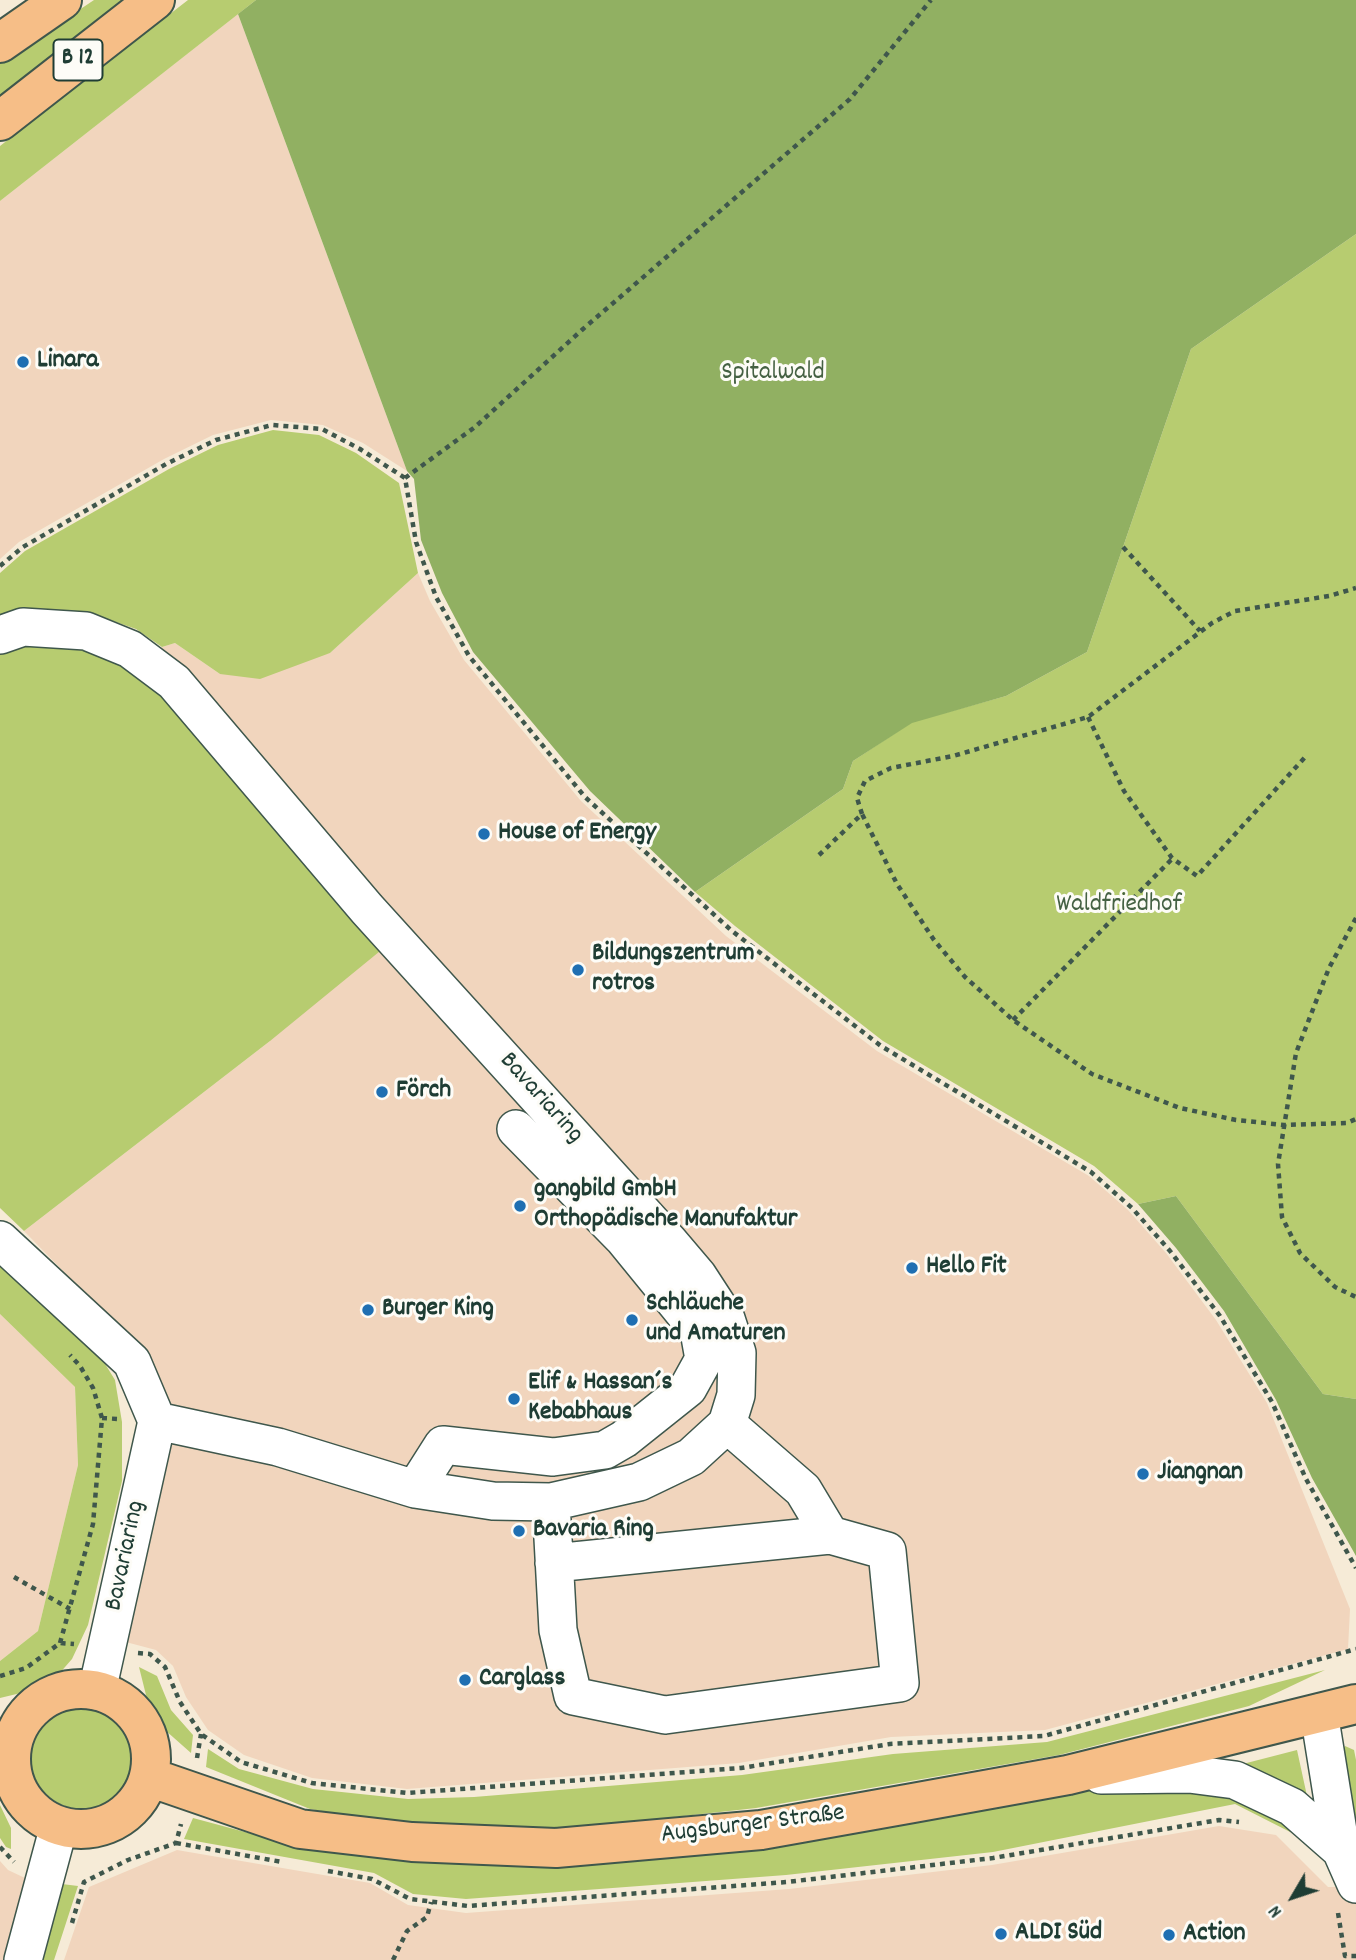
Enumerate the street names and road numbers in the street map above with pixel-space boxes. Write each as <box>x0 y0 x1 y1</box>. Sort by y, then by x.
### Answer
road number: B 12 <box>54 40 102 80</box>
street label: Bavariaring <box>491 1047 589 1151</box>
street label: Bavariaring <box>100 1498 154 1614</box>
street label: Augsburger Straße <box>659 1799 847 1853</box>

